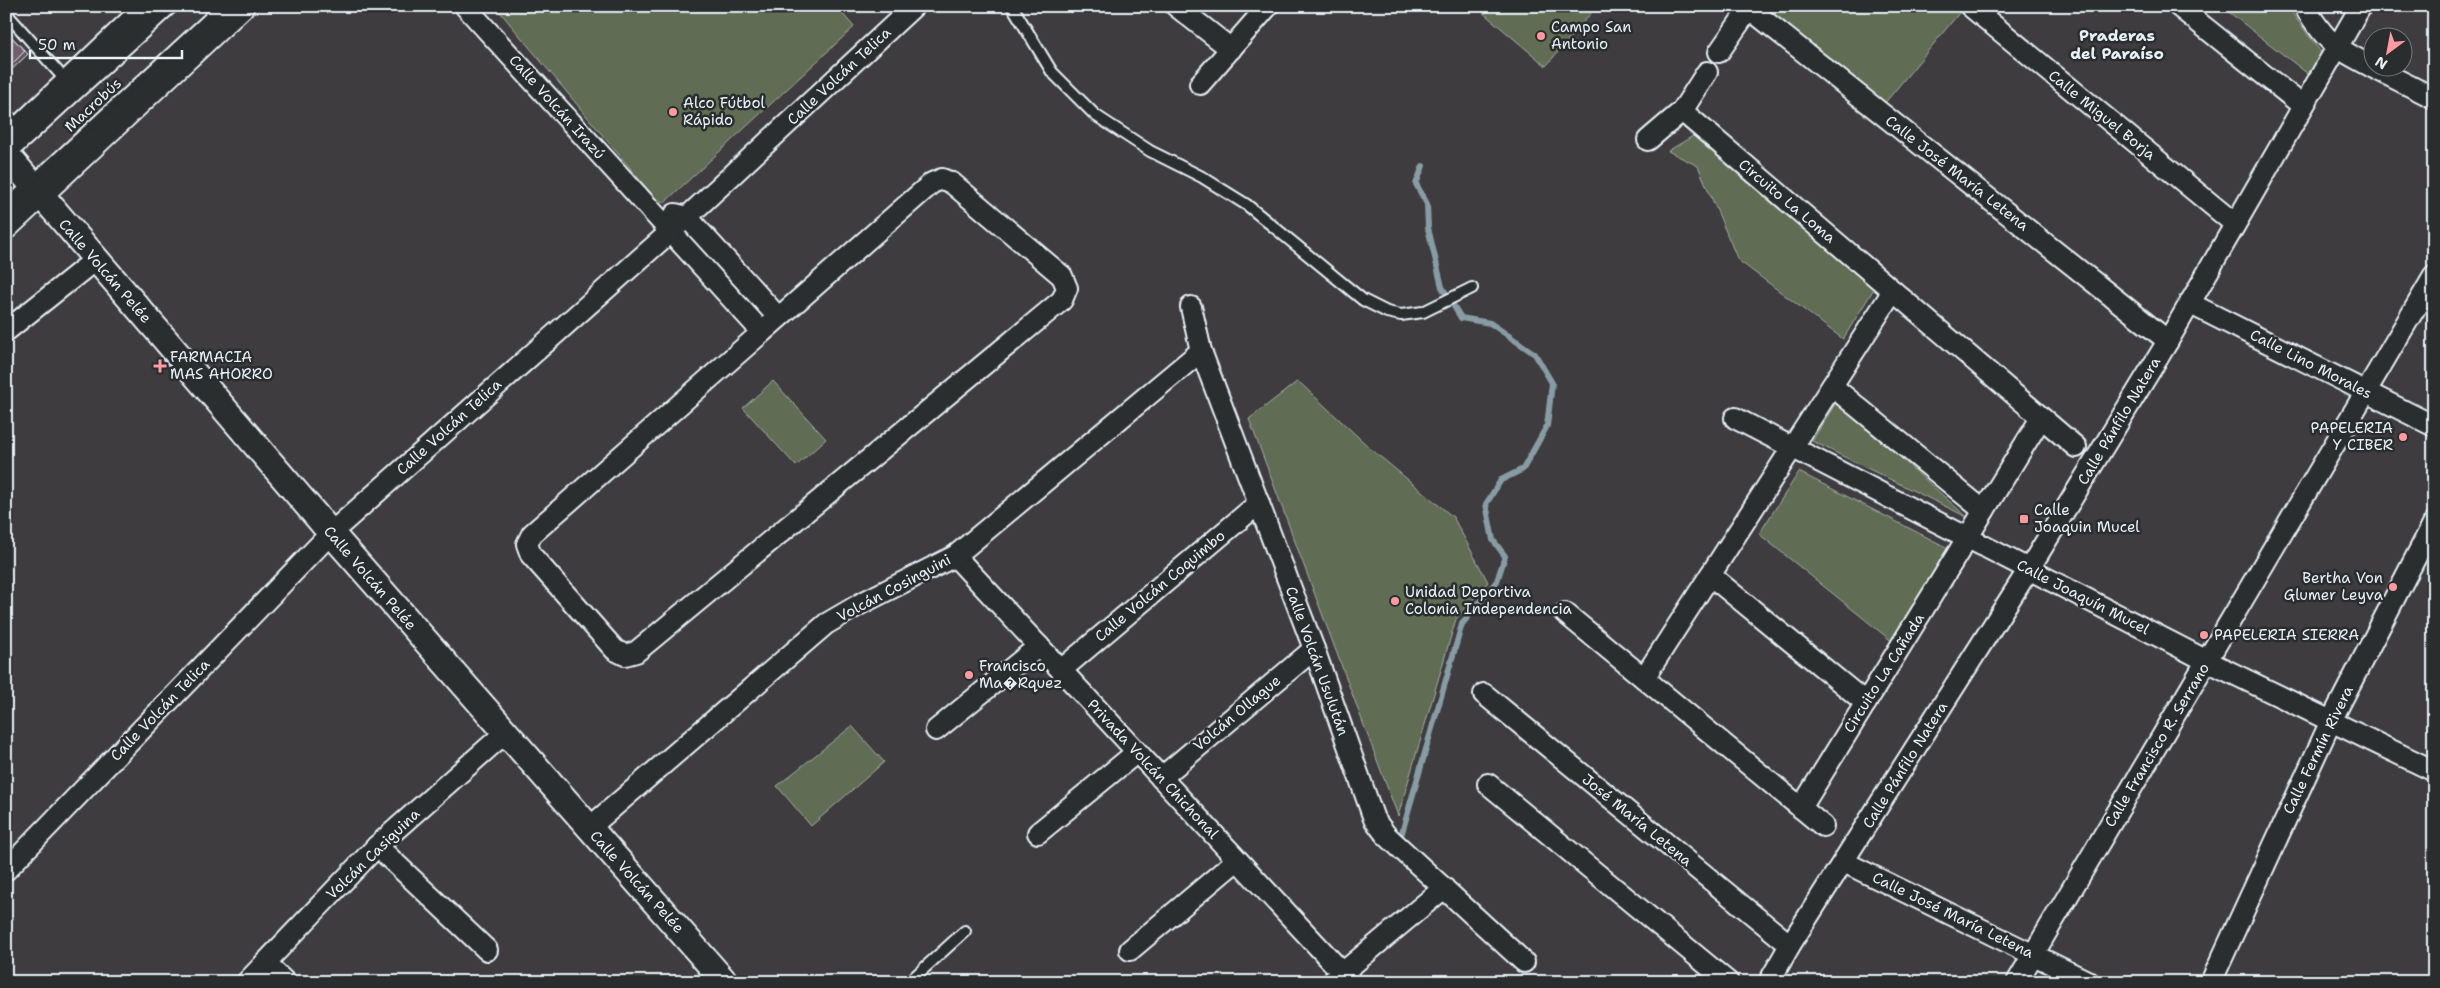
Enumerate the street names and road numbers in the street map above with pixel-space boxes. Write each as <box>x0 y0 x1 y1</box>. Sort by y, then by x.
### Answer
street label: Calle Volcán Telica <box>783 22 896 129</box>
street label: Calle Volcán Irazú <box>505 50 609 164</box>
street label: Calle Miguel Borja <box>2044 66 2160 165</box>
street label: Macrobús <box>60 73 126 137</box>
street label: Calle José María Letena <box>1881 111 2033 236</box>
street label: Circuito La Loma <box>1734 154 1840 248</box>
street label: Calle Volcán Pelée <box>54 215 156 327</box>
street label: Calle Lino Morales <box>2246 325 2376 403</box>
street label: Calle Pánfilo Natera <box>2073 353 2165 489</box>
street label: Calle Volcán Telica <box>392 374 506 480</box>
street label: Calle Volcán Pelée <box>319 522 421 634</box>
street label: Calle Volcán Coquimbo <box>1091 526 1229 646</box>
street label: Volcán Cosinguini <box>834 550 954 626</box>
street label: Calle Joaquín Mucel <box>2013 555 2153 639</box>
street label: Calle Volcán Usulután <box>1281 584 1353 738</box>
street label: Circuito La Cañada <box>1839 609 1929 737</box>
street label: Calle Volcán Telica <box>106 654 215 765</box>
street label: Calle Francisco R. Serrano <box>2100 659 2214 831</box>
street label: Volcán Ollague <box>1189 670 1285 756</box>
street label: Calle Fermín Rivera <box>2278 682 2358 817</box>
street label: Privada Volcán Chichonal <box>1083 695 1223 843</box>
street label: Calle Pánfilo Natera <box>1858 697 1952 832</box>
street label: José María Letena <box>1578 769 1697 871</box>
street label: Volcán Casiguina <box>322 804 425 904</box>
street label: Calle Volcán Pelée <box>585 826 689 938</box>
street label: Calle José María Letena <box>1869 867 2038 963</box>

